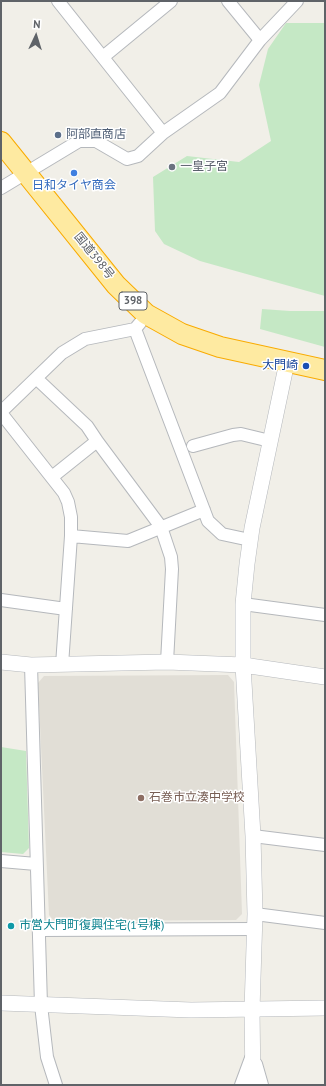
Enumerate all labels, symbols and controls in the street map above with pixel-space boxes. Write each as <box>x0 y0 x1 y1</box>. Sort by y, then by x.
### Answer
north arrow <box>16 16 56 56</box>
text: N <box>33 17 41 31</box>
place label: 阿部直商店 <box>66 128 126 142</box>
marker: 阿部直商店 <box>53 130 63 140</box>
place label: 一皇子宮 <box>180 160 228 174</box>
marker: 一皇子宮 <box>167 162 177 172</box>
marker: 日和タイヤ商会 <box>69 168 79 178</box>
place label: 日和タイヤ商会 <box>32 179 116 193</box>
street label: 国道398号 <box>71 230 117 282</box>
road number: 398 <box>119 292 147 310</box>
place label: 大門崎 <box>262 359 298 373</box>
marker: 大門崎 <box>301 361 311 371</box>
place label: 石巻市立湊中学校 <box>149 791 245 805</box>
marker: 石巻市立湊中学校 <box>136 793 146 803</box>
place label: 市営大門町復興住宅(1号棟) <box>19 919 164 933</box>
marker: 市営大門町復興住宅(1号棟) <box>6 921 16 931</box>

